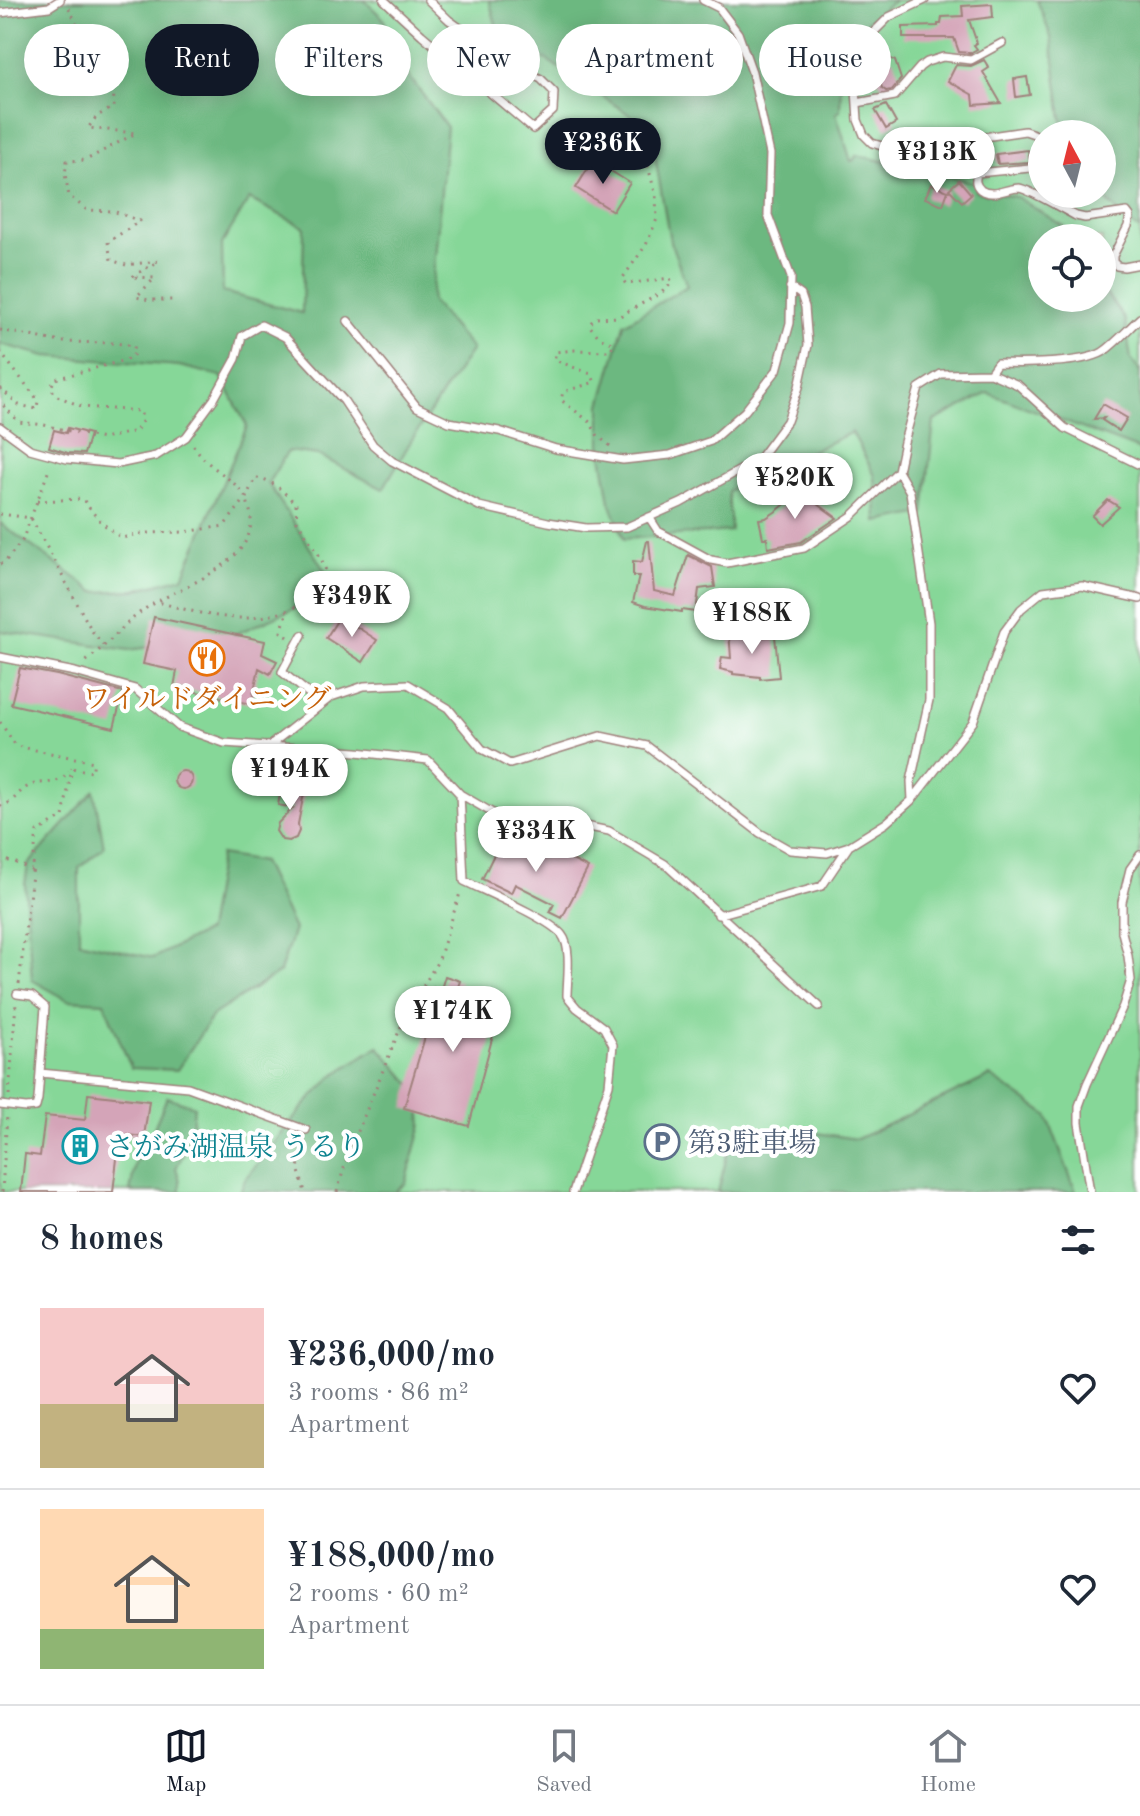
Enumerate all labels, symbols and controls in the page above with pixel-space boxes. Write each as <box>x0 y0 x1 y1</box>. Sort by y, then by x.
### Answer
chip: Buy <box>24 24 129 96</box>
chip: Rent <box>145 24 259 96</box>
chip: Filters <box>275 24 411 96</box>
chip: New <box>427 24 540 96</box>
chip: Apartment <box>556 24 743 96</box>
chip: House <box>759 24 891 96</box>
pin: ¥236K <box>547 118 659 186</box>
north arrow <box>1028 120 1116 208</box>
map controls <box>1028 120 1116 312</box>
pin: ¥313K <box>881 127 993 195</box>
text: ¥236K <box>563 131 643 157</box>
text: ¥313K <box>897 140 977 166</box>
button: locate <box>1028 224 1116 312</box>
pin: ¥520K <box>739 453 851 521</box>
text: ¥520K <box>755 466 835 492</box>
pin: ¥349K <box>296 571 408 639</box>
text: ¥349K <box>312 584 392 610</box>
pin: ¥188K <box>696 588 808 656</box>
text: ¥188K <box>712 601 792 627</box>
restaurant icon: ワイルドダイニング <box>188 639 226 677</box>
place label: ワイルドダイニング <box>83 685 331 715</box>
pin: ¥194K <box>234 744 346 812</box>
text: ¥194K <box>250 757 330 783</box>
pin: ¥334K <box>480 806 592 874</box>
text: ¥334K <box>496 819 576 845</box>
pin: ¥174K <box>397 986 509 1054</box>
text: ¥174K <box>413 999 493 1025</box>
parking icon: 第3駐車場 <box>643 1123 681 1161</box>
building icon: さがみ湖温泉 うるり <box>61 1127 99 1165</box>
place label: 第3駐車場 <box>688 1128 816 1159</box>
place label: さがみ湖温泉 うるり <box>106 1132 366 1163</box>
icon: filters <box>1056 1218 1100 1262</box>
text: 8 homes <box>40 1223 163 1257</box>
text: ¥236,000/mo <box>288 1339 495 1373</box>
icon: home <box>104 1340 200 1436</box>
icon: heart <box>1056 1366 1100 1410</box>
text: 3 rooms · 86 m² <box>288 1380 469 1406</box>
text: Apartment <box>288 1412 410 1438</box>
text: ¥188,000/mo <box>288 1540 495 1574</box>
icon: home <box>104 1541 200 1637</box>
icon: heart <box>1056 1567 1100 1611</box>
text: 2 rooms · 60 m² <box>288 1581 469 1607</box>
text: Apartment <box>288 1613 410 1639</box>
tab: Map <box>164 1724 208 1799</box>
tab: Saved <box>536 1724 592 1799</box>
tab: Home <box>920 1724 976 1799</box>

